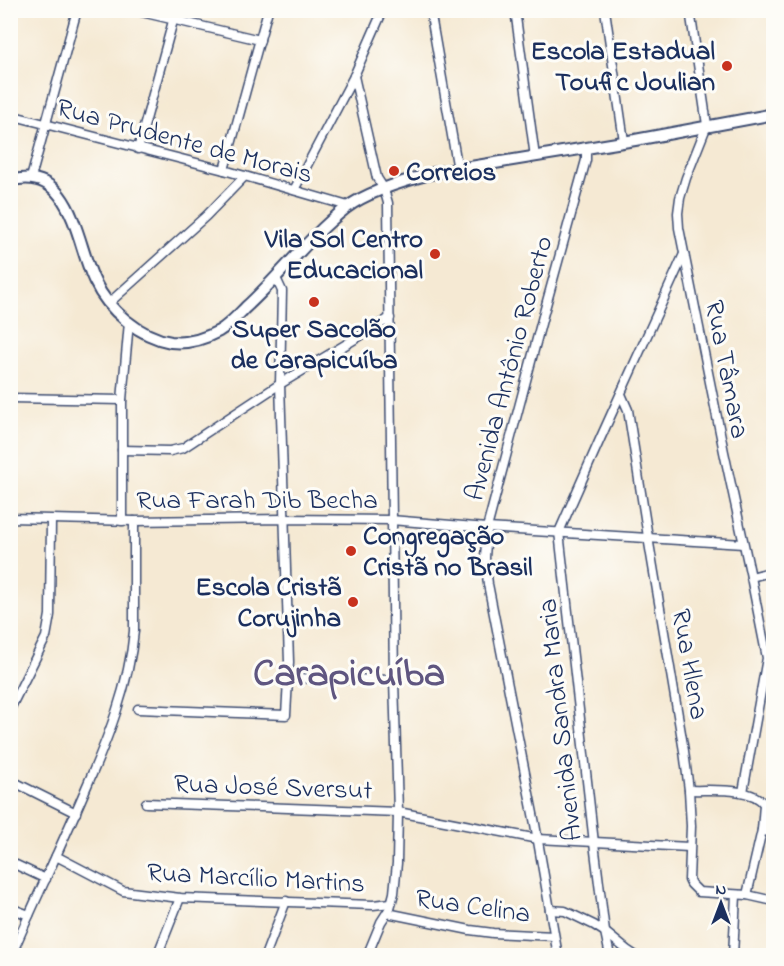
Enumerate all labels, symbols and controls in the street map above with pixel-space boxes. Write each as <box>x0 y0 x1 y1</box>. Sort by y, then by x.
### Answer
place label: Escola Estadual Toufic Joulian <box>530 33 715 103</box>
marker: Escola Estadual Toufic Joulian <box>720 59 734 73</box>
street label: Rua Prudente de Morais <box>52 89 317 195</box>
place label: Correios <box>406 154 496 193</box>
marker: Correios <box>387 164 401 178</box>
place label: Vila Sol Centro Educacional <box>264 221 423 291</box>
street label: Avenida Antônio Roberto <box>456 232 565 505</box>
marker: Vila Sol Centro Educacional <box>428 247 442 261</box>
marker: Super Sacolão de Carapicuíba <box>307 295 321 309</box>
street label: Rua Tâmara <box>693 297 758 442</box>
place label: Super Sacolão de Carapicuíba <box>231 311 397 381</box>
street label: Rua Farah Dib Becha <box>136 482 378 521</box>
place label: Congregação Cristã no Brasil <box>363 518 533 588</box>
marker: Congregação Cristã no Brasil <box>344 544 358 558</box>
place label: Escola Cristã Corujinha <box>195 569 341 639</box>
marker: Escola Cristã Corujinha <box>346 595 360 609</box>
street label: Avenida Sandra Maria <box>529 597 594 843</box>
street label: Rua Hlena <box>660 606 717 723</box>
district label: Carapicuíba <box>253 647 445 704</box>
street label: Rua José Sversut <box>173 766 373 811</box>
street label: Rua Marcílio Martins <box>146 854 366 905</box>
north arrow <box>691 873 751 933</box>
text: N <box>716 878 727 902</box>
street label: Rua Celina <box>413 880 533 935</box>

